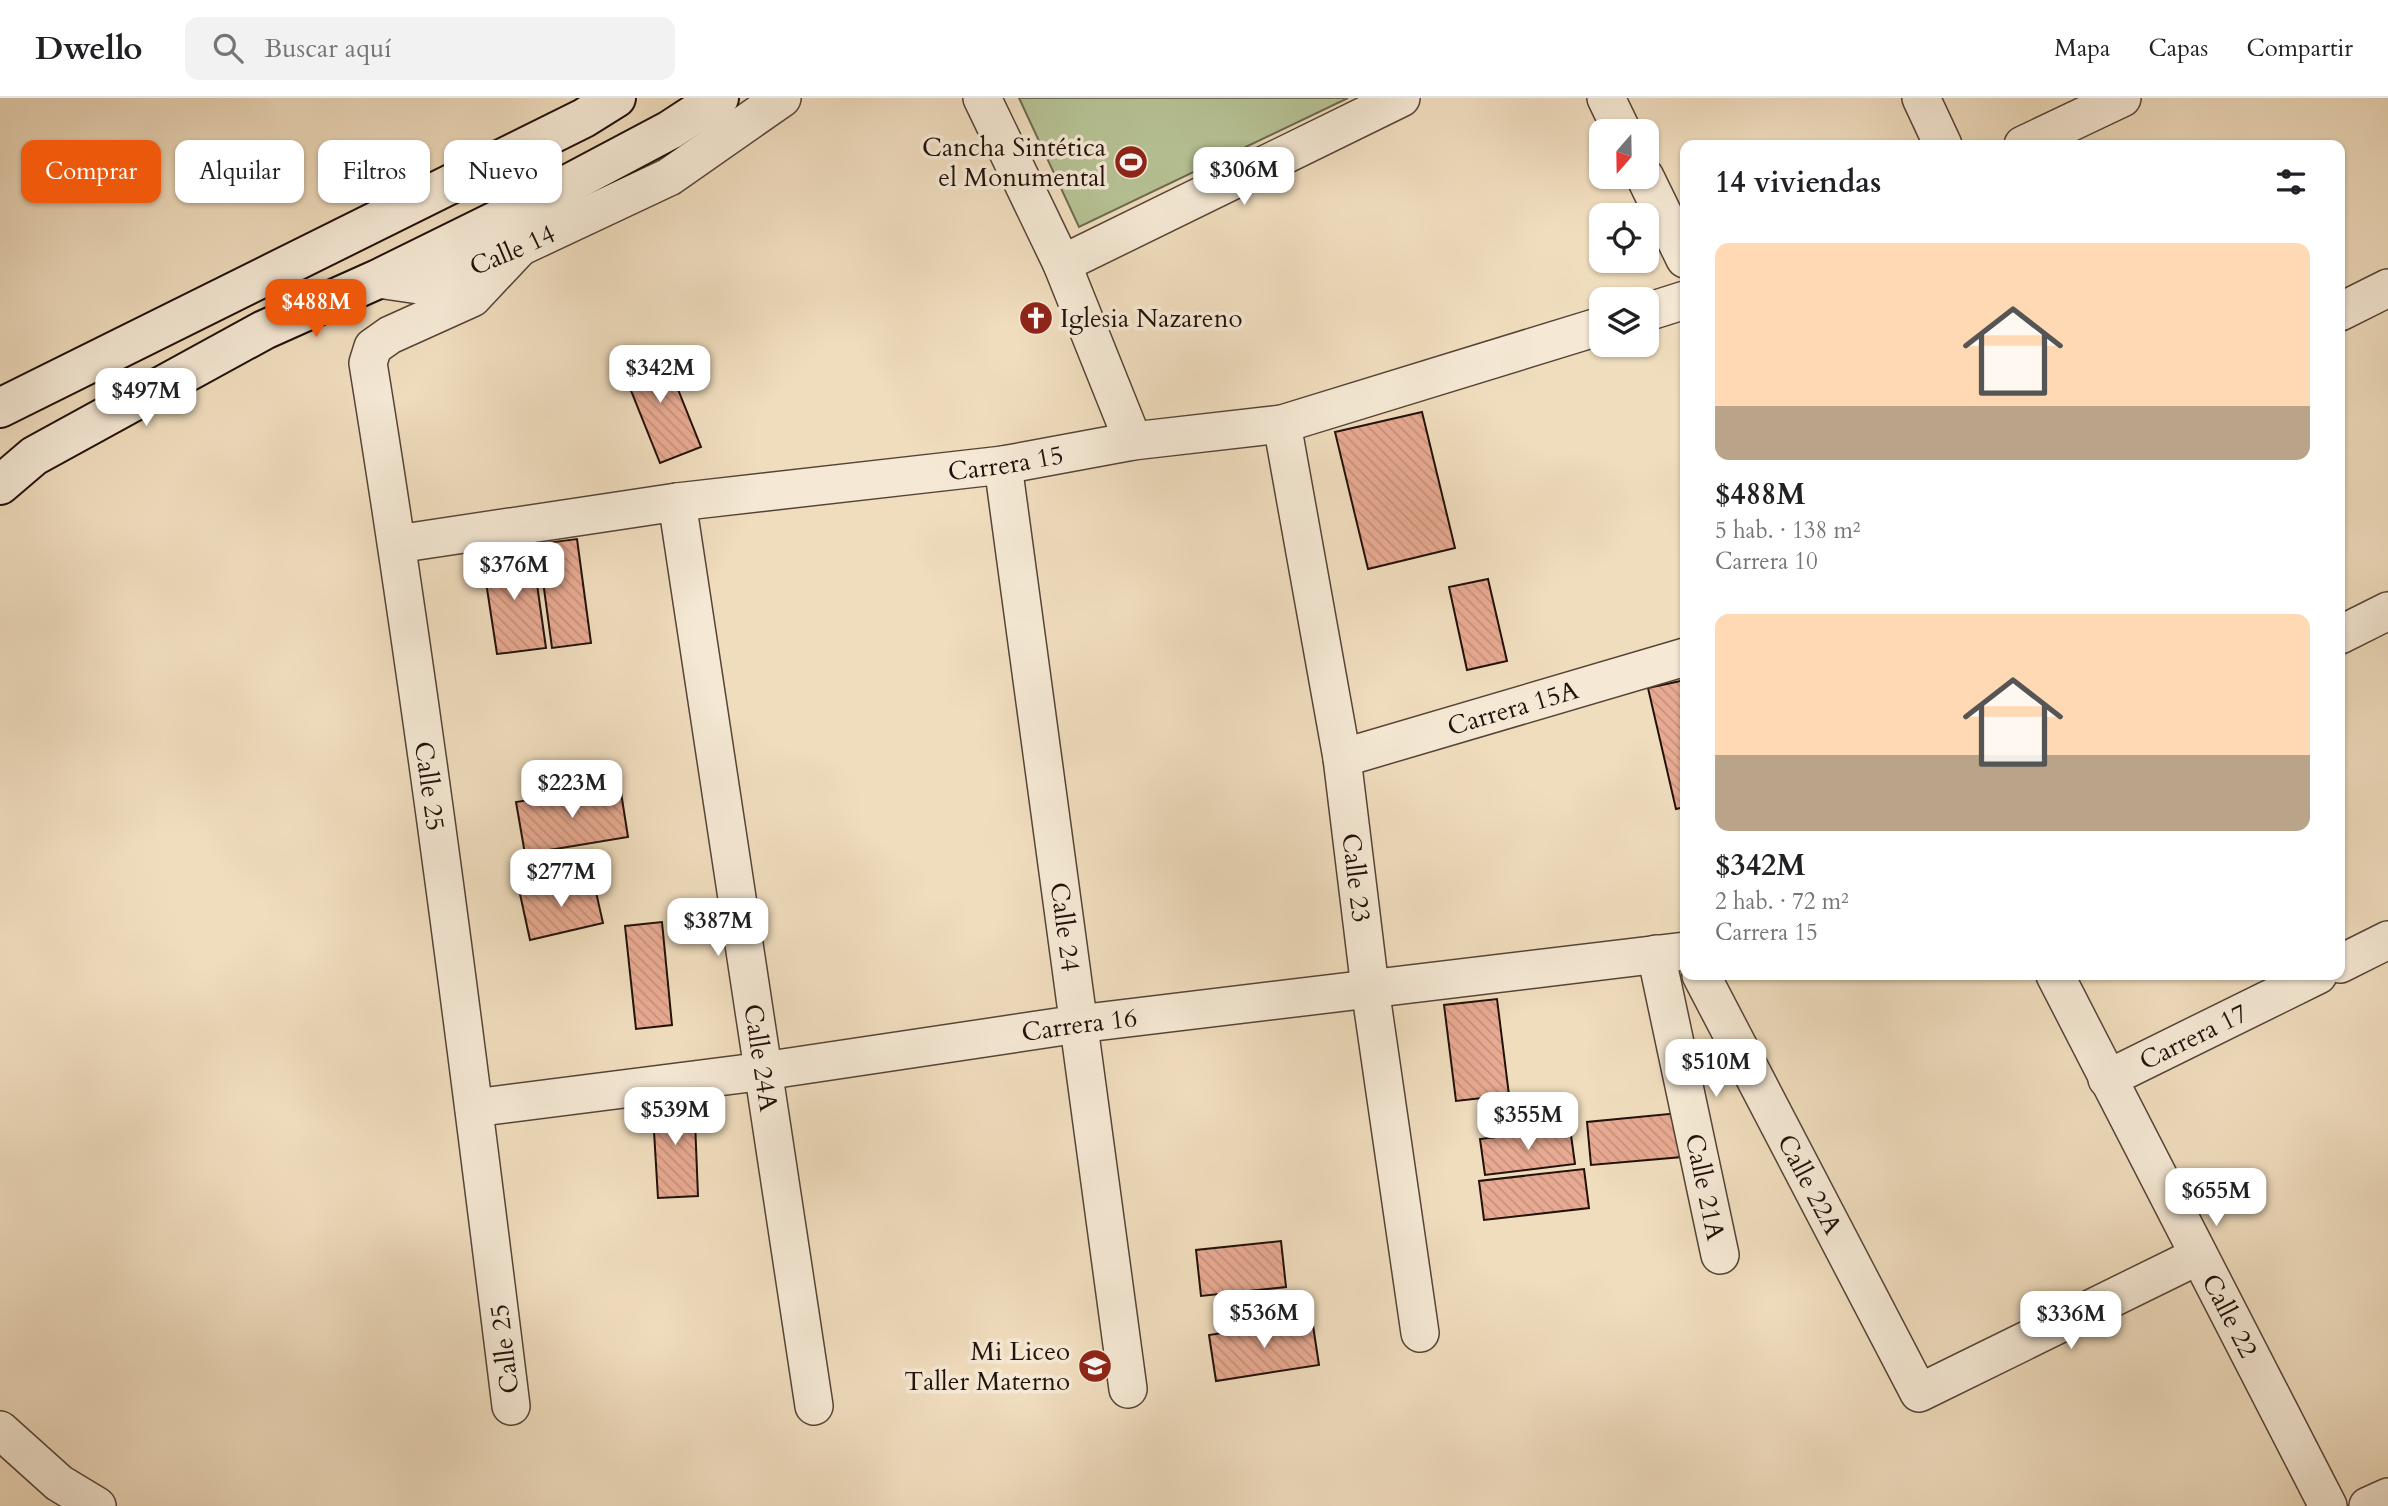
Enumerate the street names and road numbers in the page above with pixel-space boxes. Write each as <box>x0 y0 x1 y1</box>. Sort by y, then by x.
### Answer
street label: Calle 14 <box>464 216 561 284</box>
street label: Carrera 15 <box>946 437 1066 489</box>
street label: Carrera 15A <box>1443 672 1583 744</box>
street label: Calle 25 <box>406 739 453 833</box>
street label: Calle 23 <box>1333 831 1379 925</box>
street label: Calle 24 <box>1042 880 1088 974</box>
street label: Carrera 17 <box>2133 996 2253 1078</box>
street label: Carrera 16 <box>1019 1000 1139 1050</box>
street label: Calle 24A <box>735 1002 786 1114</box>
street label: Calle 22A <box>1769 1128 1850 1241</box>
street label: Calle 21A <box>1677 1130 1733 1244</box>
street label: Calle 22 <box>2194 1268 2266 1364</box>
street label: Calle 25 <box>482 1302 527 1396</box>

